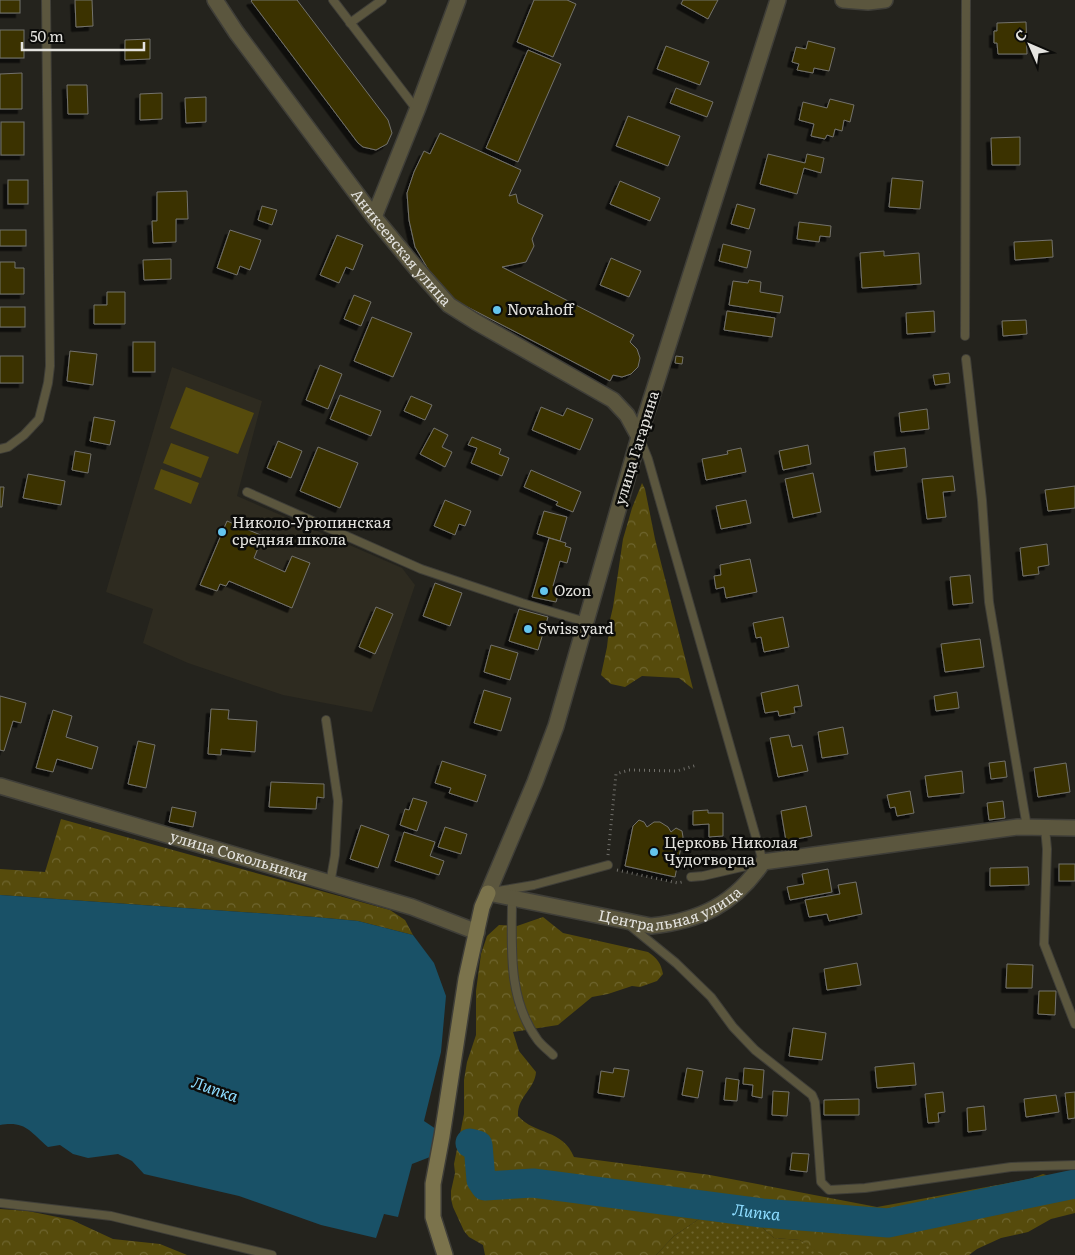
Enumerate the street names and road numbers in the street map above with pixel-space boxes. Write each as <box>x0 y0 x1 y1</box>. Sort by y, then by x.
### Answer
street label: Аникеевская улица <box>347 183 458 311</box>
street label: улица Гагарина <box>607 387 664 508</box>
street label: улица Сокольники <box>168 824 311 886</box>
street label: Центральная улица <box>597 880 747 937</box>

